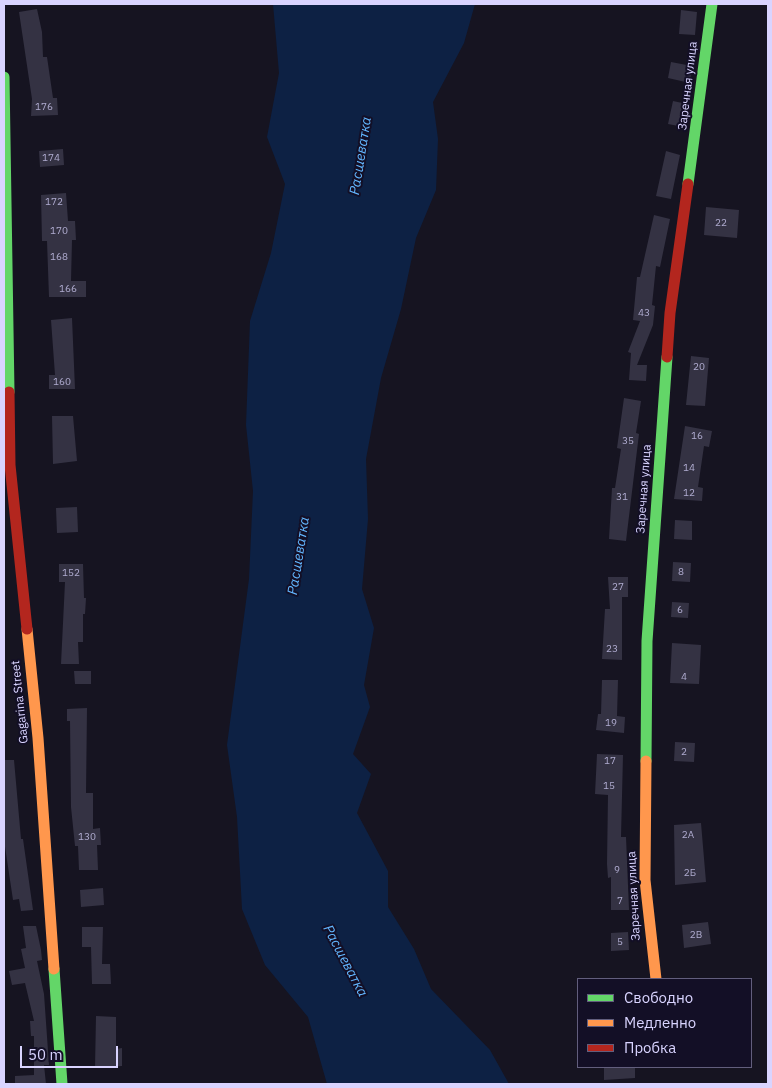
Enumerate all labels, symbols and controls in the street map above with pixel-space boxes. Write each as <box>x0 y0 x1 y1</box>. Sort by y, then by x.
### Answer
street label: Заречная улица <box>675 41 701 131</box>
house number: 176 <box>35 101 53 113</box>
water label: Расшеватка <box>347 116 375 196</box>
house number: 174 <box>42 152 60 164</box>
house number: 172 <box>45 196 63 208</box>
house number: 22 <box>715 217 727 229</box>
house number: 170 <box>50 225 68 237</box>
house number: 168 <box>50 251 68 263</box>
house number: 166 <box>59 283 77 295</box>
house number: 43 <box>638 307 650 319</box>
house number: 20 <box>693 361 705 373</box>
house number: 160 <box>53 376 71 388</box>
house number: 16 <box>691 430 703 442</box>
house number: 35 <box>622 435 634 447</box>
street label: Заречная улица <box>634 444 654 534</box>
house number: 14 <box>683 462 695 474</box>
house number: 12 <box>683 487 695 499</box>
house number: 31 <box>616 491 628 503</box>
water label: Расшеватка <box>285 516 313 596</box>
house number: 8 <box>678 566 684 578</box>
house number: 152 <box>62 567 80 579</box>
house number: 27 <box>612 581 624 593</box>
house number: 6 <box>677 604 683 616</box>
house number: 23 <box>606 643 618 655</box>
street label: Gagarina Street <box>8 660 32 744</box>
house number: 4 <box>681 671 687 683</box>
house number: 19 <box>605 717 617 729</box>
house number: 2 <box>681 746 687 758</box>
house number: 17 <box>604 755 616 767</box>
house number: 15 <box>603 780 615 792</box>
house number: 2А <box>682 829 694 841</box>
house number: 130 <box>78 831 96 843</box>
street label: Заречная улица <box>624 851 644 941</box>
house number: 9 <box>614 864 620 876</box>
house number: 2Б <box>684 867 696 879</box>
house number: 7 <box>617 895 623 907</box>
water label: Расшеватка <box>319 922 371 1000</box>
house number: 2В <box>690 929 702 941</box>
house number: 5 <box>617 936 623 948</box>
legend <box>577 978 752 1068</box>
text: Свободно <box>624 988 693 1007</box>
text: Медленно <box>624 1013 696 1032</box>
scale bar <box>22 1036 120 1068</box>
text: Пробка <box>624 1038 676 1057</box>
text: 50 m <box>28 1045 63 1064</box>

